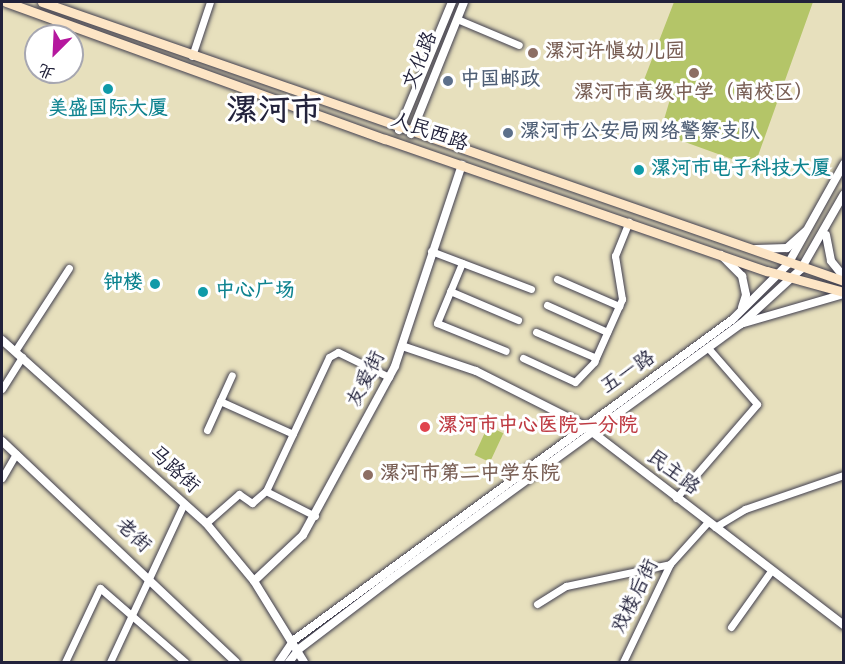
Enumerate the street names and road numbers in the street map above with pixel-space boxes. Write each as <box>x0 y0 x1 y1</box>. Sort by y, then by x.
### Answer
street label: 文化路 <box>400 29 444 93</box>
street label: 人民西路 <box>387 110 471 158</box>
street label: 五一路 <box>597 347 661 401</box>
street label: 友爱街 <box>344 348 392 412</box>
street label: 马路街 <box>143 442 203 500</box>
street label: 民主路 <box>641 446 703 502</box>
street label: 老街 <box>109 515 155 559</box>
street label: 戏楼后街 <box>609 556 665 638</box>

